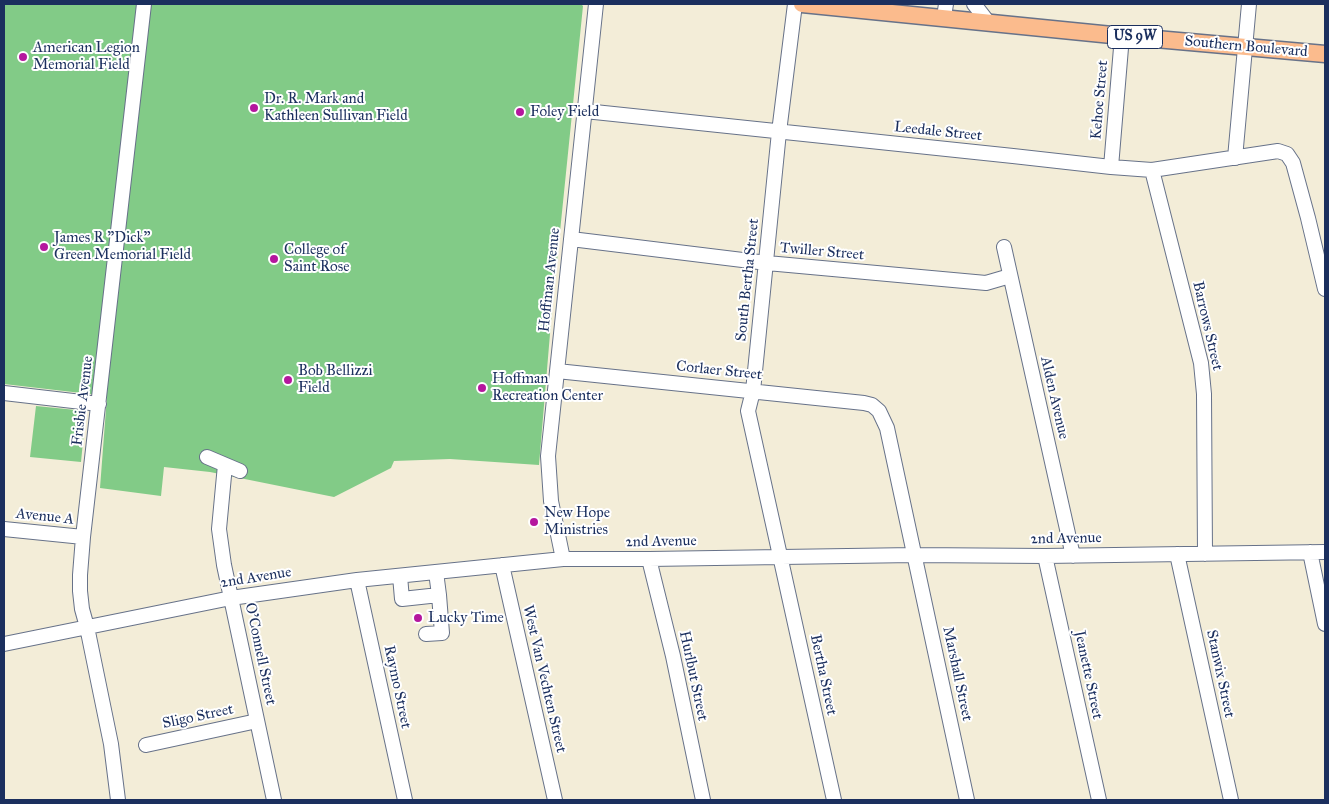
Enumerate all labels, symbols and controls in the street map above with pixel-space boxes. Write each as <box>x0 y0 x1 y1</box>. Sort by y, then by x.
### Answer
road number: US 9W <box>1108 26 1162 48</box>
street label: Southern Boulevard <box>1184 33 1308 61</box>
place label: American Legion Memorial Field <box>33 39 140 74</box>
marker: American Legion Memorial Field <box>17 51 29 63</box>
street label: Kehoe Street <box>1088 60 1112 140</box>
place label: Dr. R. Mark and Kathleen Sullivan Field <box>264 90 408 125</box>
marker: Dr. R. Mark and Kathleen Sullivan Field <box>248 102 260 114</box>
place label: Foley Field <box>530 103 599 121</box>
marker: Foley Field <box>514 106 526 118</box>
street label: Leedale Street <box>893 118 983 146</box>
street label: South Bertha Street <box>733 218 763 342</box>
street label: Hoffman Avenue <box>536 227 564 333</box>
place label: James R "Dick" Green Memorial Field <box>54 229 191 264</box>
street label: Twiller Street <box>779 239 865 265</box>
marker: James R "Dick" Green Memorial Field <box>38 241 50 253</box>
place label: College of Saint Rose <box>284 241 349 276</box>
marker: College of Saint Rose <box>268 253 280 265</box>
street label: Barrows Street <box>1188 280 1226 372</box>
street label: Frisbie Avenue <box>69 355 97 447</box>
street label: Alden Avenue <box>1036 355 1072 441</box>
street label: Corlaer Street <box>675 358 763 384</box>
place label: Bob Bellizzi Field <box>298 362 373 397</box>
place label: Hoffman Recreation Center <box>492 370 603 405</box>
marker: Bob Bellizzi Field <box>282 374 294 386</box>
marker: Hoffman Recreation Center <box>476 382 488 394</box>
place label: New Hope Ministries <box>544 504 610 539</box>
street label: Avenue A <box>15 505 75 529</box>
marker: New Hope Ministries <box>528 516 540 528</box>
street label: 2nd Avenue <box>1030 529 1102 549</box>
street label: 2nd Avenue <box>625 532 697 552</box>
street label: 2nd Avenue <box>219 564 293 592</box>
street label: O'Connell Street <box>240 601 280 707</box>
street label: West Van Vechten Street <box>518 603 570 755</box>
place label: Lucky Time <box>428 609 504 627</box>
marker: Lucky Time <box>412 612 424 624</box>
street label: Marshall Street <box>938 625 976 723</box>
street label: Stanwix Street <box>1202 628 1238 720</box>
street label: Hurlbut Street <box>675 629 711 723</box>
street label: Jeanette Street <box>1070 629 1106 721</box>
street label: Bertha Street <box>806 633 840 717</box>
street label: Raymo Street <box>379 644 415 730</box>
street label: Sligo Street <box>161 701 235 733</box>

